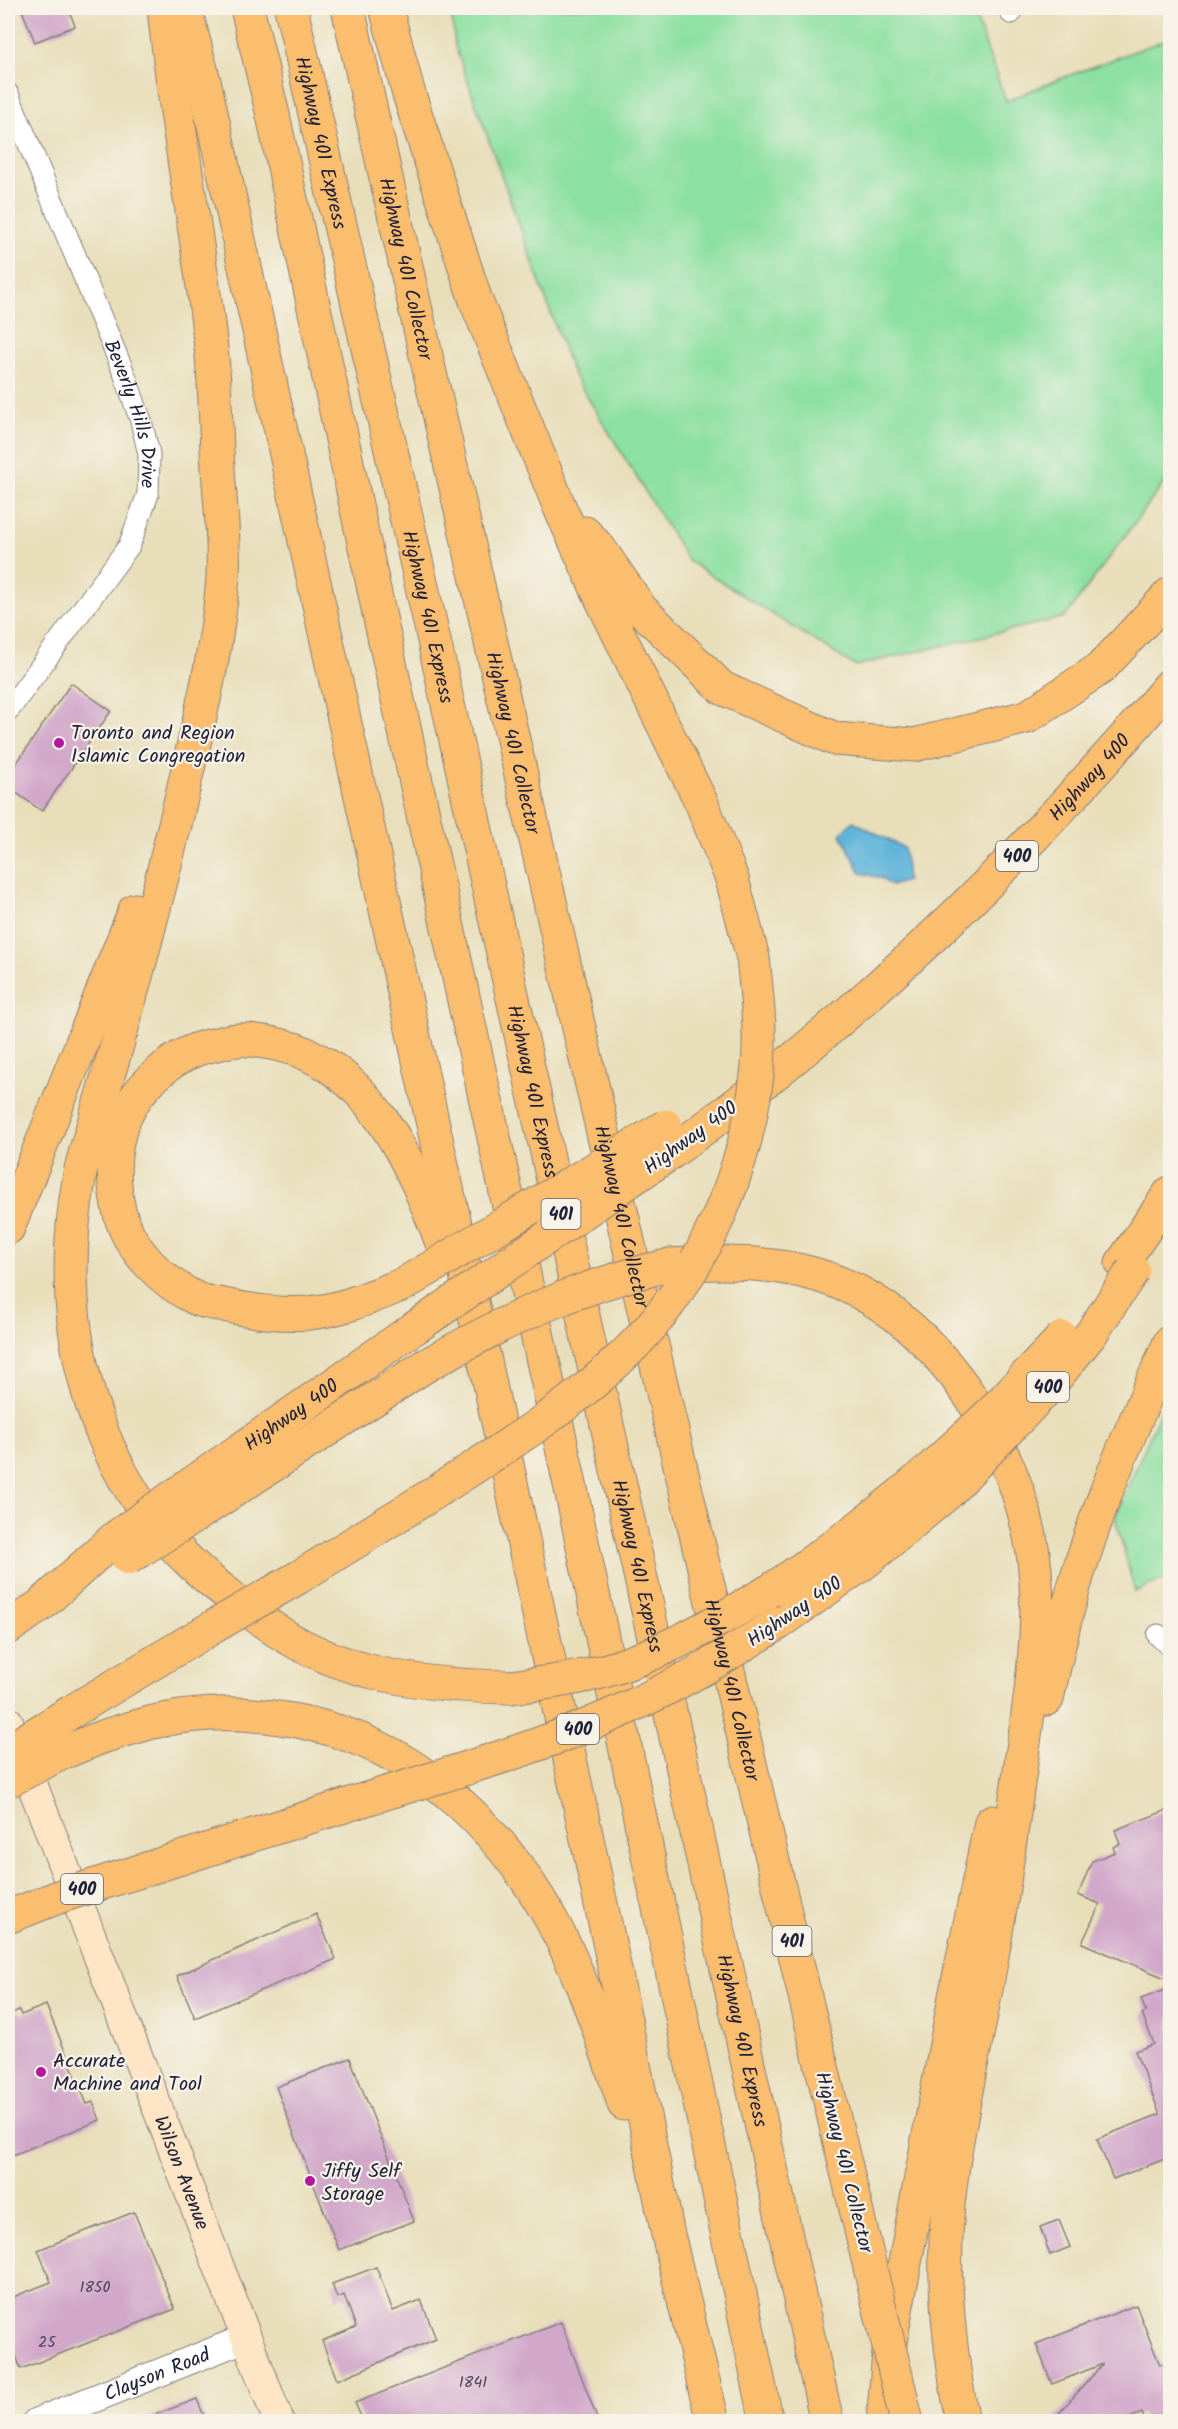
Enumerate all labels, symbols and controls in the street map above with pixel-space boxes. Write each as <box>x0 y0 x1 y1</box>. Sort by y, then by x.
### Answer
street label: Highway 401 Express <box>284 53 355 233</box>
street label: Highway 401 Collector <box>368 175 441 365</box>
street label: Beverly Hills Drive <box>94 335 164 489</box>
street label: Highway 401 Express <box>392 527 461 707</box>
street label: Highway 401 Collector <box>475 649 548 839</box>
place label: Toronto and Region Islamic Congregation <box>71 718 246 773</box>
street label: Highway 400 <box>1042 727 1139 830</box>
marker: Toronto and Region Islamic Congregation <box>52 736 66 750</box>
road number: 400 <box>996 841 1038 871</box>
street label: Highway 401 Express <box>497 1002 566 1182</box>
street label: Highway 400 <box>637 1093 745 1184</box>
street label: Highway 401 Collector <box>584 1122 657 1312</box>
road number: 401 <box>542 1199 580 1229</box>
street label: Highway 400 <box>238 1371 346 1460</box>
road number: 400 <box>1027 1372 1069 1402</box>
street label: Highway 401 Express <box>602 1477 671 1656</box>
street label: Highway 400 <box>741 1569 850 1657</box>
street label: Highway 401 Collector <box>694 1596 768 1786</box>
road number: 400 <box>557 1714 599 1744</box>
road number: 400 <box>61 1874 103 1904</box>
road number: 401 <box>772 1926 812 1956</box>
street label: Highway 401 Express <box>706 1951 776 2131</box>
place label: Accurate Machine and Tool <box>53 2046 202 2101</box>
marker: Accurate Machine and Tool <box>34 2065 48 2079</box>
street label: Highway 401 Collector <box>805 2068 881 2258</box>
street label: Wilson Avenue <box>144 2111 217 2235</box>
place label: Jiffy Self Storage <box>322 2156 403 2211</box>
marker: Jiffy Self Storage <box>303 2174 317 2188</box>
house number: 1850 <box>79 2275 111 2300</box>
house number: 25 <box>38 2330 57 2355</box>
street label: Clayson Road <box>99 2340 216 2411</box>
house number: 1841 <box>459 2370 487 2395</box>

